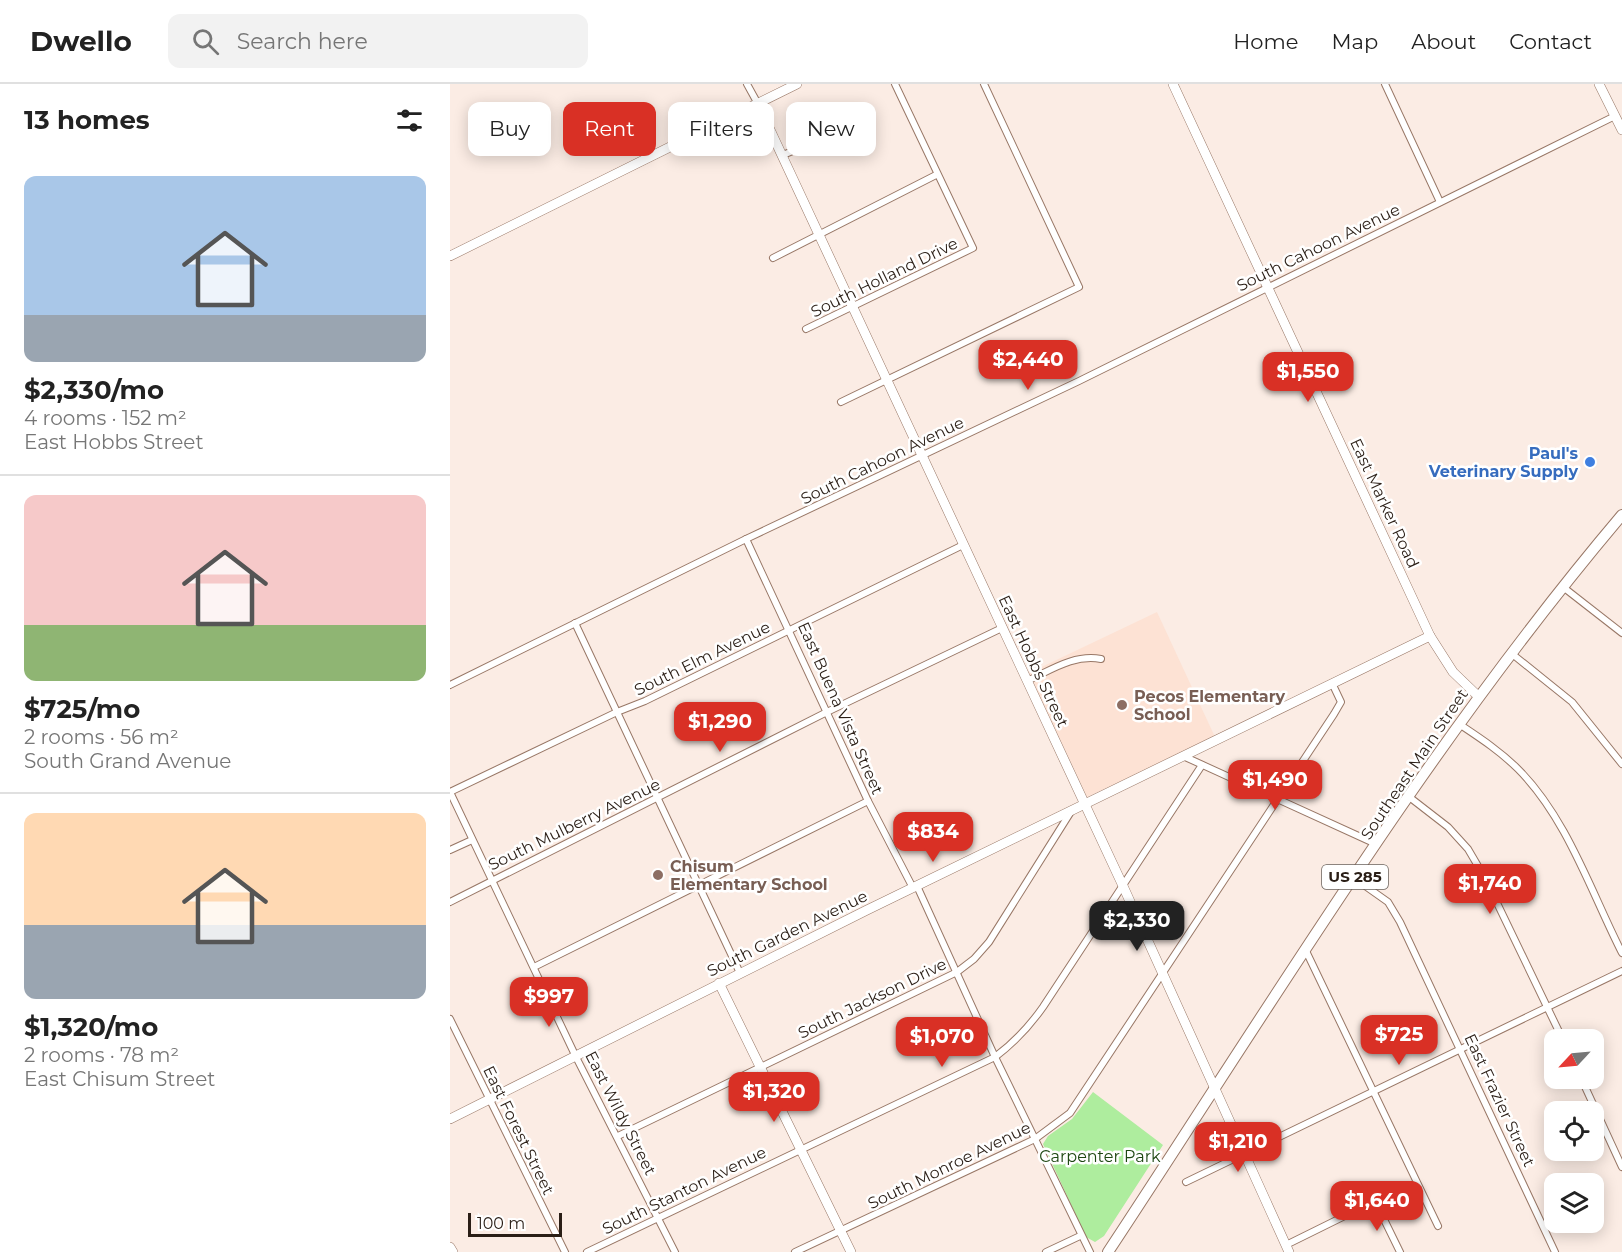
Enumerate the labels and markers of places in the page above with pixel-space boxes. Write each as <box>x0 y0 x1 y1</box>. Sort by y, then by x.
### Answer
pin: $2,440 <box>979 340 1077 391</box>
pin: $1,550 <box>1259 352 1357 403</box>
place label: Paul's Veterinary Supply <box>1428 444 1579 481</box>
marker: Paul's Veterinary Supply <box>1583 455 1597 469</box>
place label: Pecos Elementary School <box>1134 687 1286 724</box>
marker: Pecos Elementary School <box>1115 698 1129 712</box>
pin: $1,290 <box>671 702 769 753</box>
pin: $1,490 <box>1226 760 1324 811</box>
pin: $834 <box>897 812 969 863</box>
place label: Chisum Elementary School <box>670 857 828 894</box>
pin: $1,740 <box>1441 864 1539 915</box>
marker: Chisum Elementary School <box>651 868 665 882</box>
pin: $2,330 <box>1088 901 1186 952</box>
pin: $997 <box>513 977 585 1028</box>
pin: $725 <box>1363 1015 1435 1066</box>
pin: $1,070 <box>893 1017 991 1068</box>
pin: $1,320 <box>725 1072 823 1123</box>
pin: $1,210 <box>1189 1122 1287 1173</box>
pin: $1,640 <box>1328 1181 1426 1232</box>

